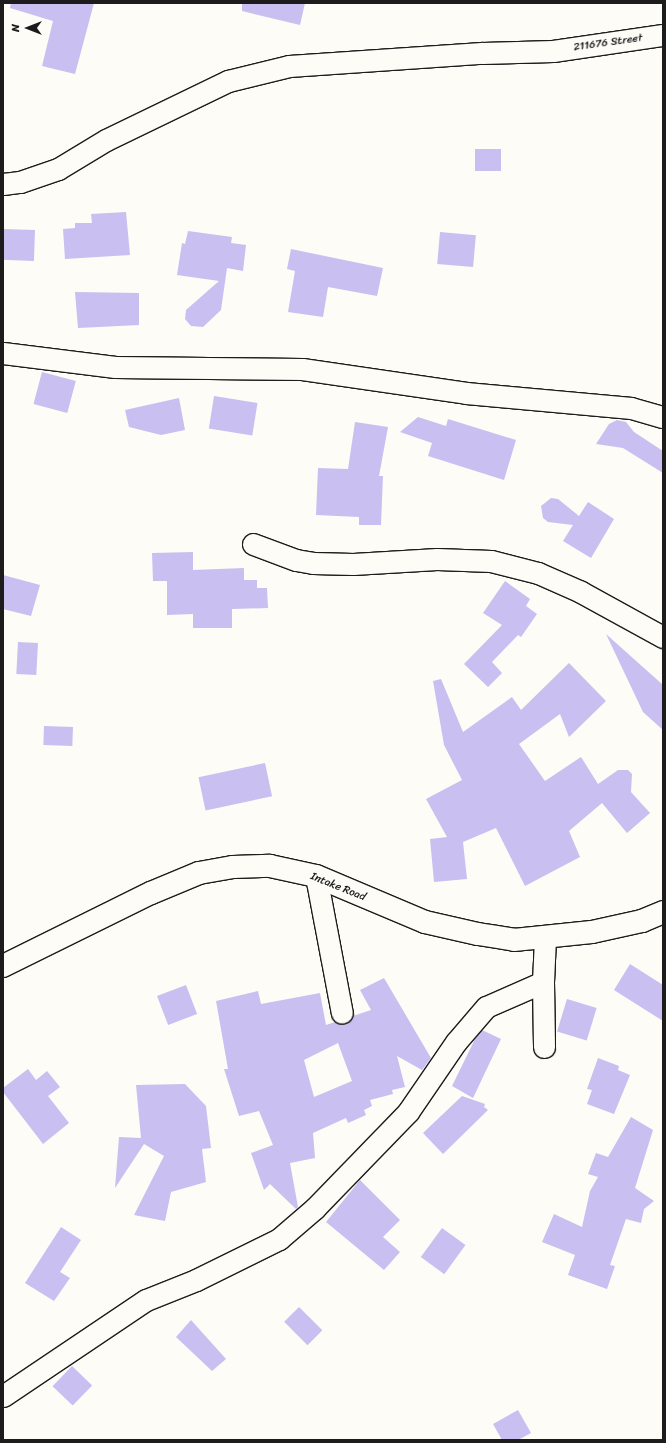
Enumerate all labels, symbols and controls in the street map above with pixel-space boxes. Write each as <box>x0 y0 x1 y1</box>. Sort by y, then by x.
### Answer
north arrow <box>8 8 48 48</box>
text: N <box>6 24 25 32</box>
street label: 211676 Street <box>573 32 643 54</box>
street label: Intake Road <box>308 870 368 904</box>

